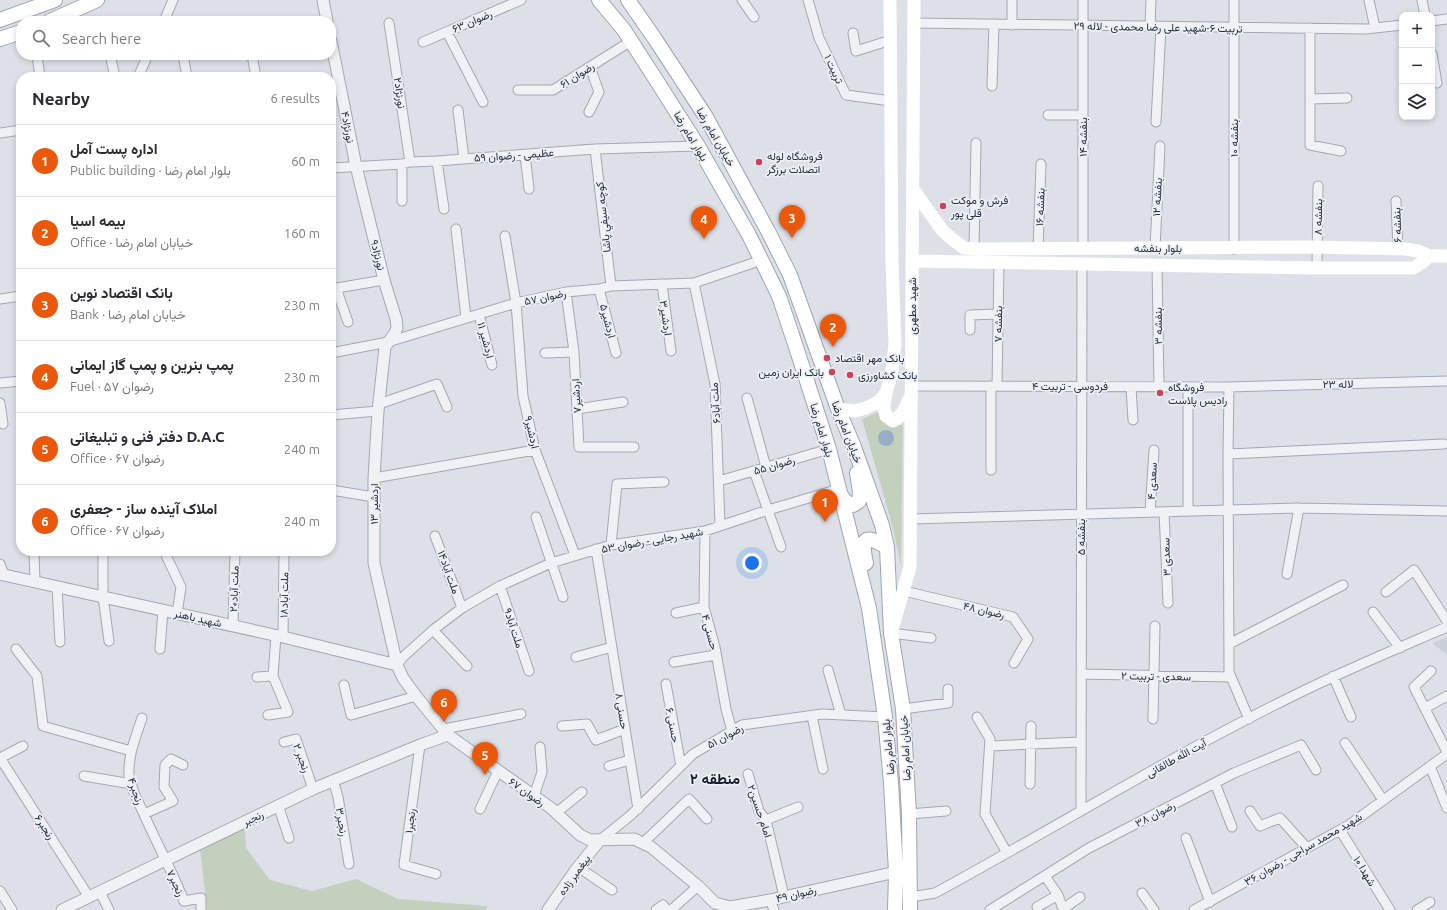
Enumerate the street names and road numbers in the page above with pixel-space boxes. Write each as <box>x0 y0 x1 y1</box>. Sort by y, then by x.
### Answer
street label: رضوان ۶۳ <box>450 7 494 36</box>
street label: تربیت ۶-شهید علی رضا محمدی - لاله ۲۹ <box>1073 20 1243 35</box>
street label: تربیت ۱ <box>821 53 846 86</box>
street label: رضوان ۶۱ <box>558 60 597 91</box>
street label: نورنژاد۲ <box>391 77 408 110</box>
street label: خیابان امام رضا <box>693 106 738 169</box>
street label: بلوار امام رضا <box>670 109 711 164</box>
street label: نورنژاد۴ <box>338 110 357 144</box>
street label: بنفشه ۱۴ <box>1077 117 1090 157</box>
street label: بنفشه ۱۰ <box>1228 119 1241 157</box>
street label: عظیمی - رضوان ۵۹ <box>474 146 555 165</box>
street label: بنفشه ۱۲ <box>1150 177 1165 217</box>
street label: كوچه سيفي پاشا <box>593 181 617 253</box>
street label: بنفشه ۱۶ <box>1033 188 1048 226</box>
street label: بنفشه ۸ <box>1312 199 1325 235</box>
street label: بنفشه ۶ <box>1390 207 1405 243</box>
street label: نورنژاد۹ <box>367 238 388 272</box>
street label: بلوار بنفشه <box>1134 242 1182 255</box>
street label: شهید مطهری <box>906 277 919 335</box>
street label: رضوان ۵۷ <box>523 287 567 308</box>
street label: اردشیر۳ <box>657 300 674 336</box>
street label: اردشیر۵ <box>597 303 618 339</box>
street label: بنفشه ۷ <box>992 306 1005 342</box>
street label: بنفشه ۳ <box>1152 307 1165 345</box>
street label: اردشیر ۱۱ <box>474 321 497 360</box>
street label: اردشیر۷ <box>569 378 584 414</box>
street label: لاله ۲۳ <box>1323 378 1353 390</box>
street label: فردوسی - تربیت ۴ <box>1032 380 1108 393</box>
street label: ملت آباد۶ <box>708 382 723 424</box>
street label: خیابان امام رضا <box>828 399 864 466</box>
street label: بلوار امام رضا <box>806 402 836 459</box>
street label: اردشیر۹ <box>521 414 542 450</box>
street label: رضوان ۵۵ <box>752 453 797 478</box>
street label: سعدی ۴ <box>1145 462 1160 500</box>
street label: اردشیر ۱۳ <box>368 484 381 524</box>
street label: بنفشه ۵ <box>1075 519 1088 555</box>
street label: شهید رجایی - رضوان ۵۳ <box>600 525 704 556</box>
street label: سعدی ۳ <box>1159 537 1174 576</box>
street label: ملت آباد۱۴ <box>435 549 462 596</box>
street label: ملت آباد۲۰ <box>227 565 242 612</box>
street label: ملت آباد۱۸ <box>278 572 291 618</box>
street label: رضوان ۴۸ <box>962 599 1006 622</box>
street label: ملت آباد۹ <box>501 606 526 650</box>
street label: شهید باهنر <box>172 607 223 630</box>
street label: حسنی ۴ <box>699 613 720 651</box>
street label: سعدی - تربیت ۲ <box>1121 669 1191 684</box>
street label: حسنی ۸ <box>612 692 631 730</box>
street label: حسنی ۶ <box>663 706 682 744</box>
street label: خیابان امام رضا <box>897 715 915 781</box>
street label: بلوار امام رضا <box>880 719 898 775</box>
street label: رضوان ۵۱ <box>705 721 746 751</box>
street label: آیت الله طالقانی <box>1144 736 1210 780</box>
street label: رنجبر ۲ <box>290 742 313 775</box>
street label: رضوان ۶۷ <box>506 775 548 810</box>
street label: رنجبر۴ <box>125 776 146 807</box>
street label: امام حسین۲ <box>743 783 775 840</box>
street label: رضوان ۳۸ <box>1133 799 1178 830</box>
street label: رنجبر۳ <box>333 807 350 838</box>
street label: رنجبر <box>240 808 266 829</box>
street label: رنجبر۱ <box>403 808 418 834</box>
street label: شهید محمد سراجی - رضوان ۳۶ <box>1242 810 1365 889</box>
street label: رنجبر۶ <box>32 812 58 842</box>
street label: پیغمبر زاده <box>555 852 594 899</box>
street label: شهدا ۱۰ <box>1351 854 1379 889</box>
street label: رنجبر۷ <box>164 868 187 899</box>
street label: رضوان ۴۹ <box>775 883 818 905</box>

